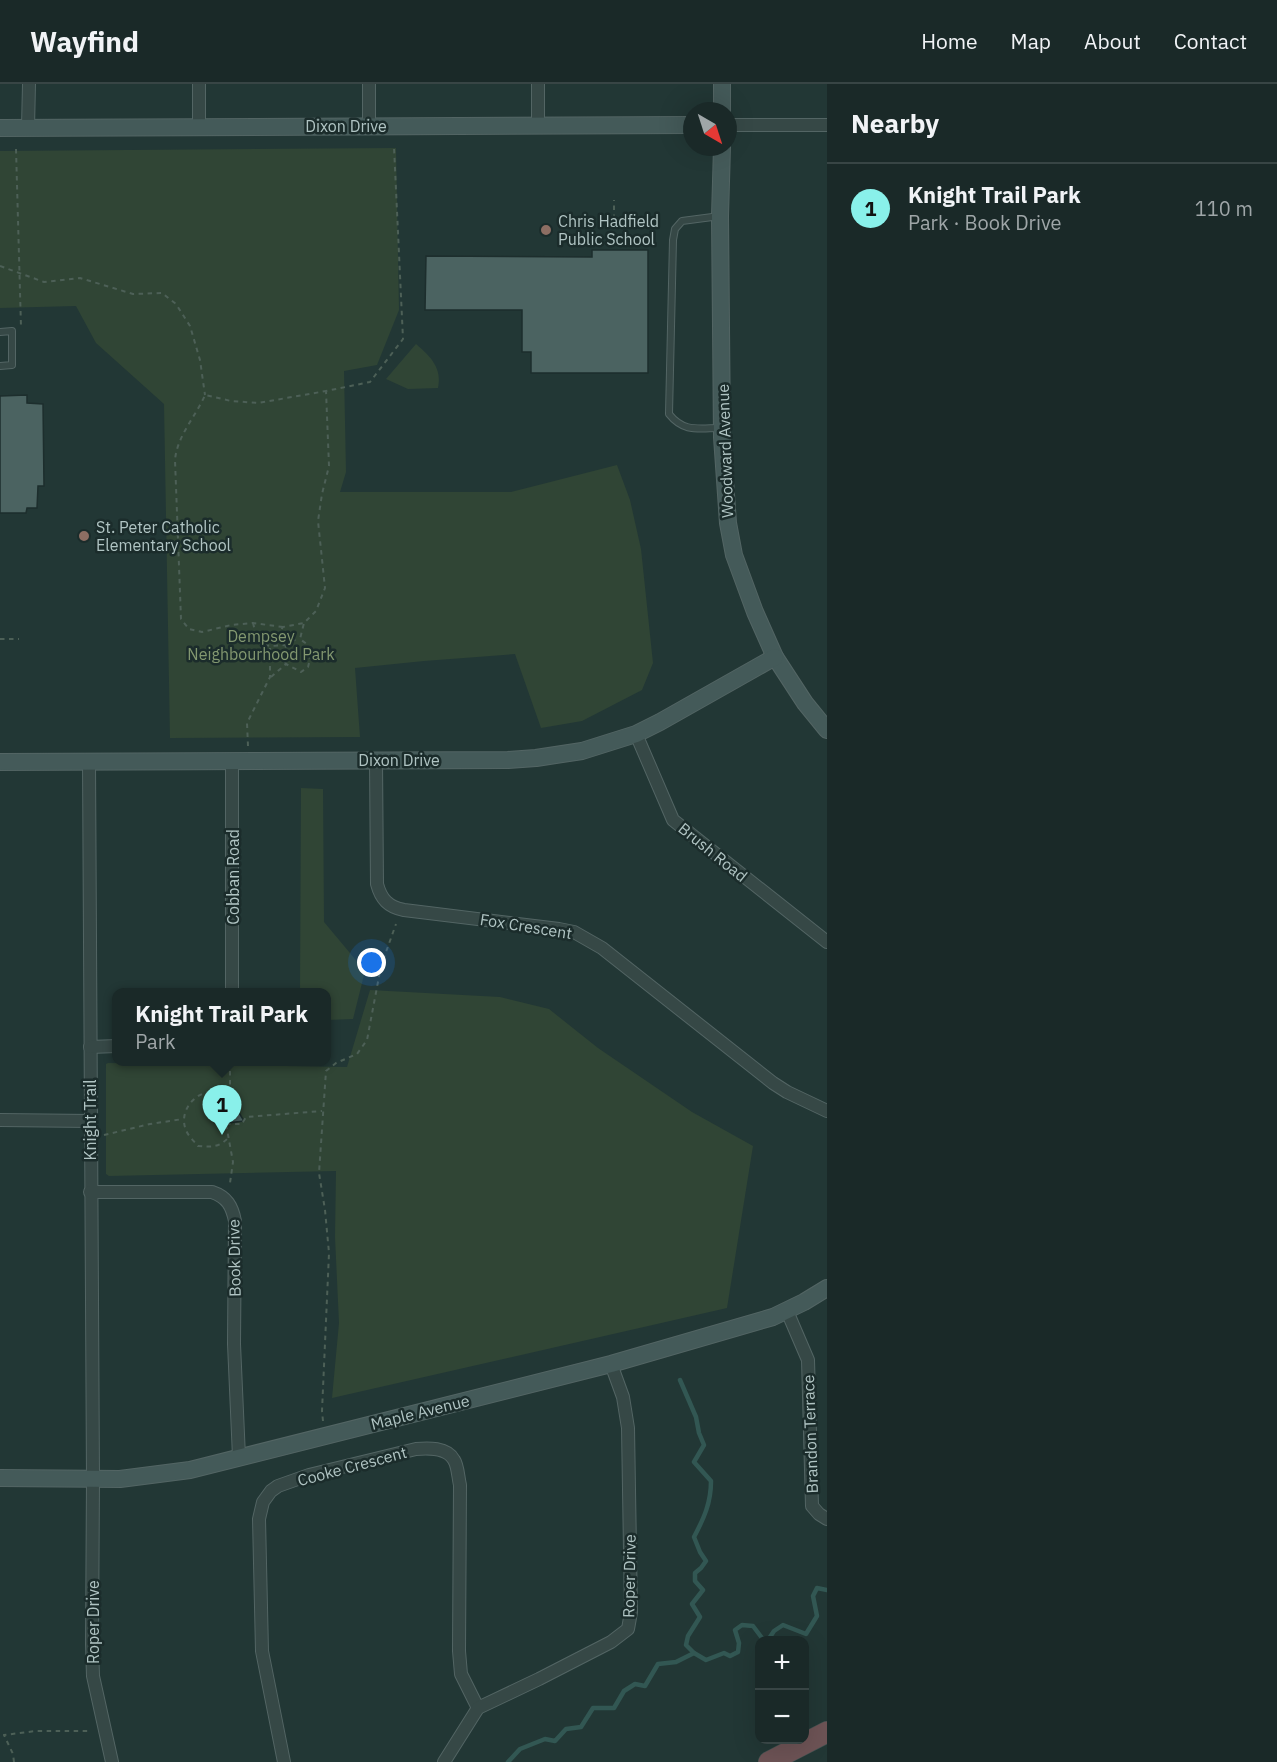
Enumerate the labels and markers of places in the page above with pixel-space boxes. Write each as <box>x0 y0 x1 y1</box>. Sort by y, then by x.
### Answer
place label: Chris Hadfield Public School <box>558 211 659 249</box>
marker: Chris Hadfield Public School <box>539 223 553 237</box>
place label: St. Peter Catholic Elementary School <box>96 517 231 555</box>
marker: St. Peter Catholic Elementary School <box>77 529 91 543</box>
pin: 1 <box>202 1086 242 1135</box>

